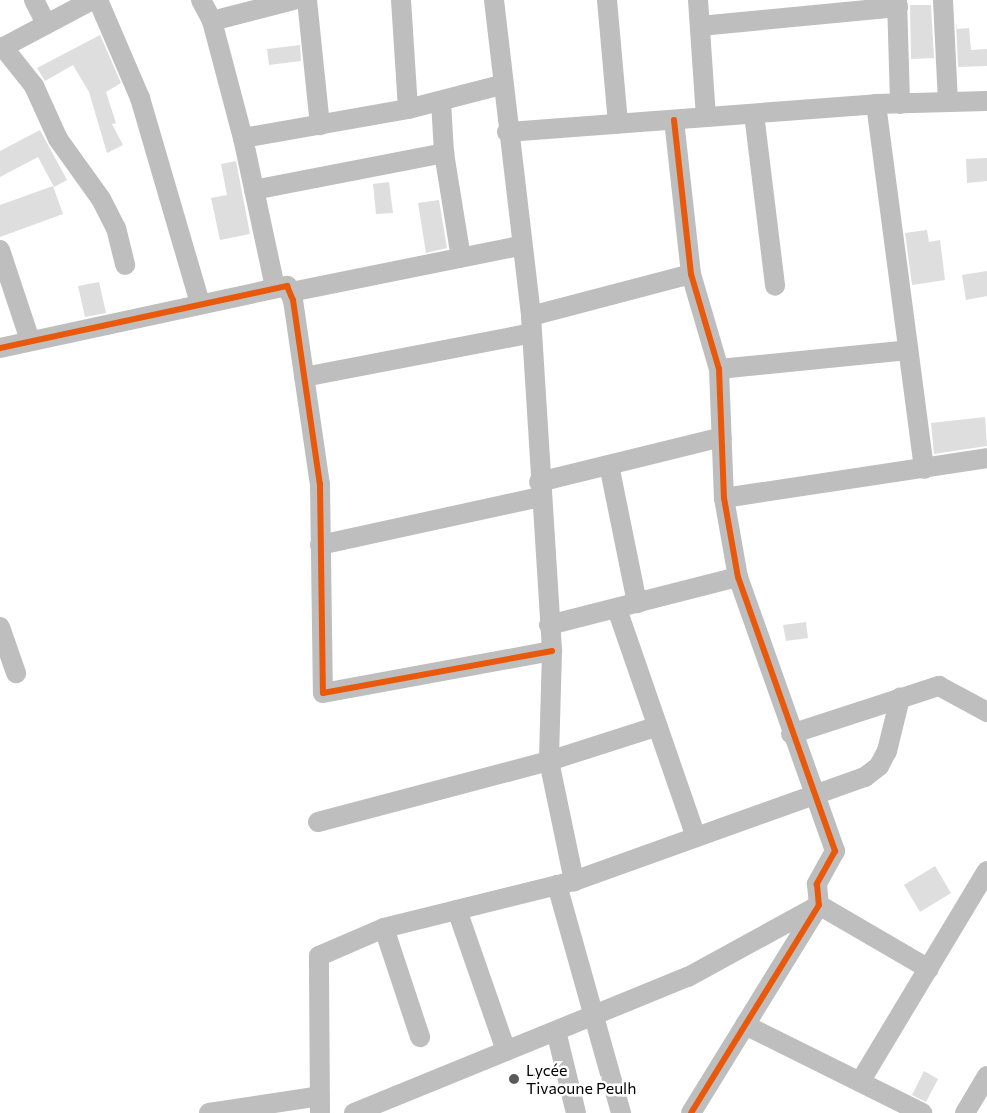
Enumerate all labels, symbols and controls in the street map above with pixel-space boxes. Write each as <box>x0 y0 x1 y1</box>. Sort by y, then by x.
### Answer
place label: Lycée Tivaoune Peulh <box>526 1060 636 1098</box>
marker: Lycée Tivaoune Peulh <box>507 1072 521 1086</box>

